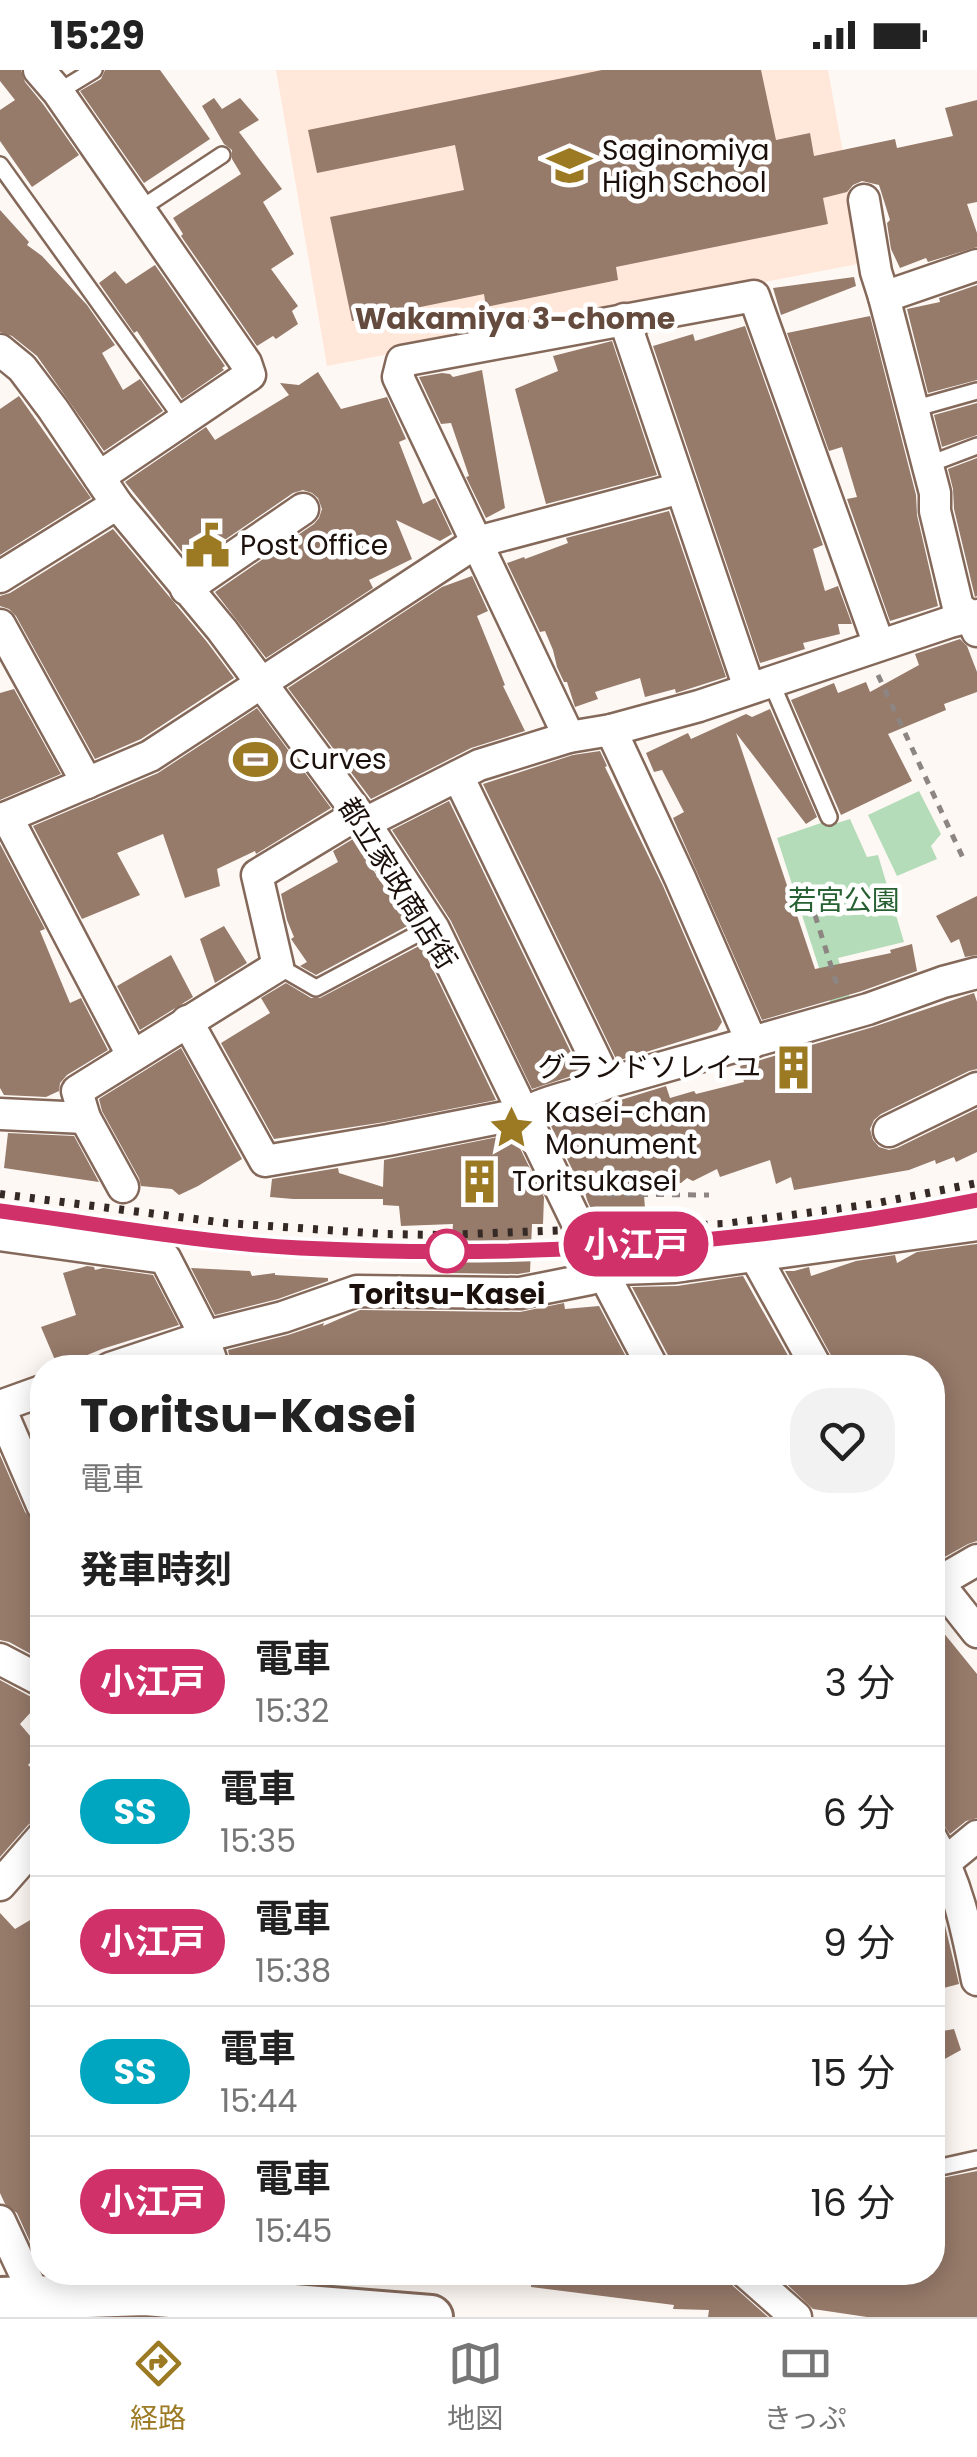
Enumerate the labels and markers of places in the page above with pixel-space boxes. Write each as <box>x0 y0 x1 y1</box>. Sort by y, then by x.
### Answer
place label: Saginomiya High School <box>602 131 769 202</box>
school or university icon: Saginomiya High School <box>545 142 593 190</box>
public building icon: Post Office <box>183 521 231 569</box>
place label: Post Office <box>240 526 388 565</box>
sports icon: Curves <box>232 735 280 783</box>
place label: Curves <box>289 740 387 779</box>
building icon: グランドソレイユ <box>770 1043 818 1091</box>
place label: グランドソレイユ <box>538 1048 761 1087</box>
place label: Kasei-chan Monument <box>545 1093 707 1164</box>
place icon: Kasei-chan Monument <box>488 1104 536 1152</box>
building icon: Toritsukasei <box>455 1157 503 1205</box>
place label: Toritsukasei <box>512 1162 677 1201</box>
marker: Toritsu-Kasei <box>426 1230 468 1272</box>
place label: Toritsu-Kasei <box>349 1275 545 1314</box>

